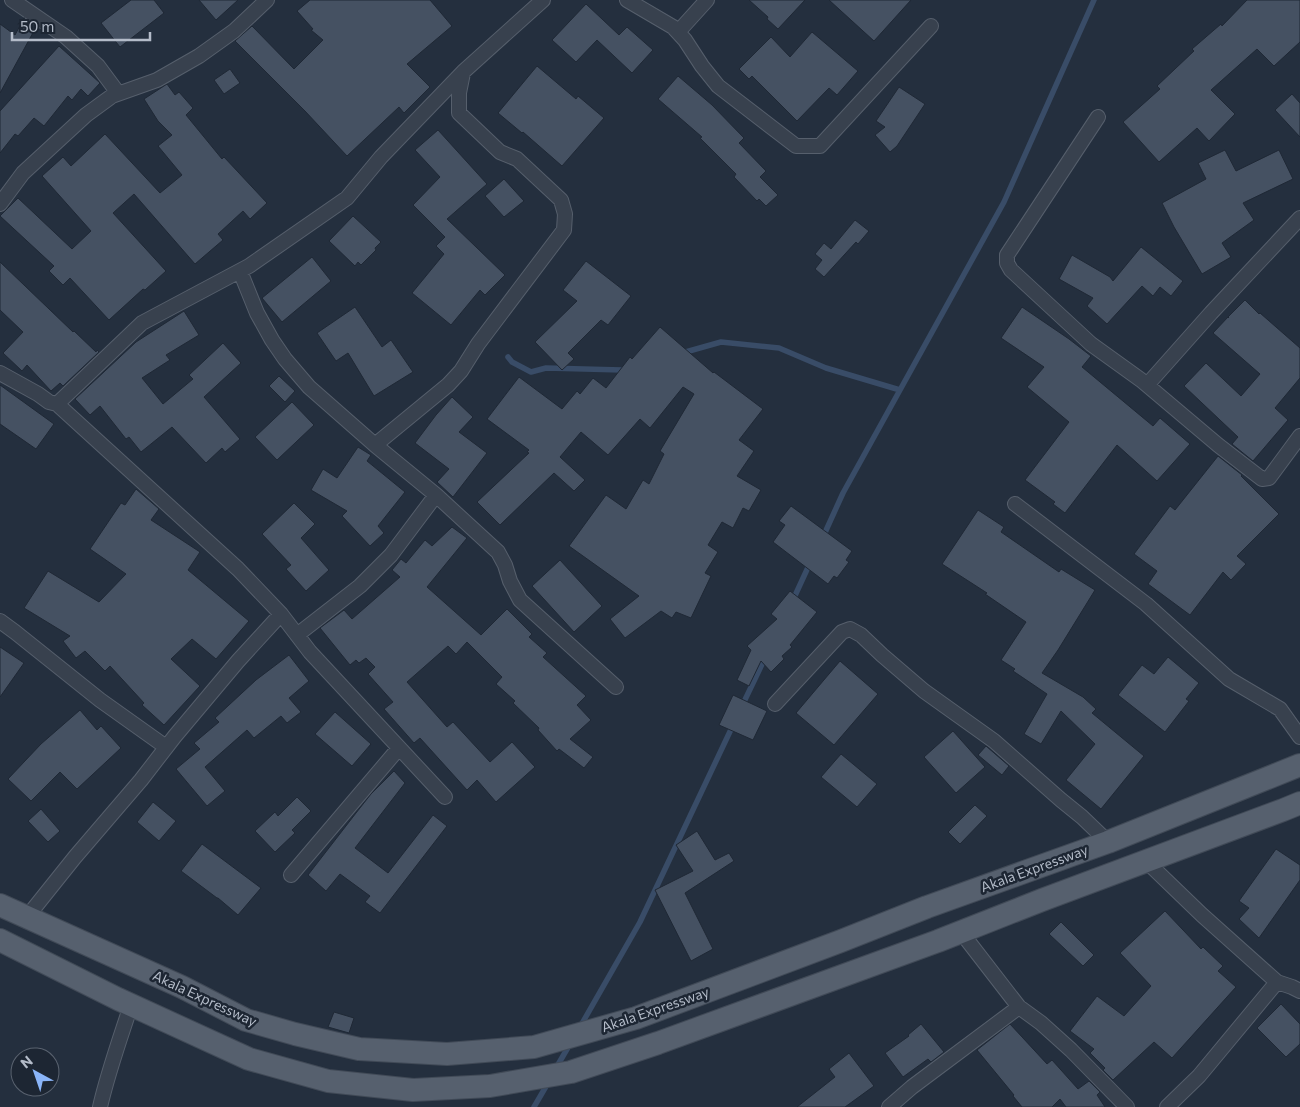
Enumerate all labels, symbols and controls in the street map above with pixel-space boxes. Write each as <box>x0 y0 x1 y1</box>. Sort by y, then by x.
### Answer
scale bar <box>12 10 150 42</box>
text: 50 m <box>20 17 54 35</box>
street label: Akala Expressway <box>978 841 1090 895</box>
street label: Akala Expressway <box>150 966 260 1030</box>
street label: Akala Expressway <box>599 983 711 1035</box>
north arrow <box>10 1047 60 1097</box>
text: N <box>17 1052 36 1072</box>

